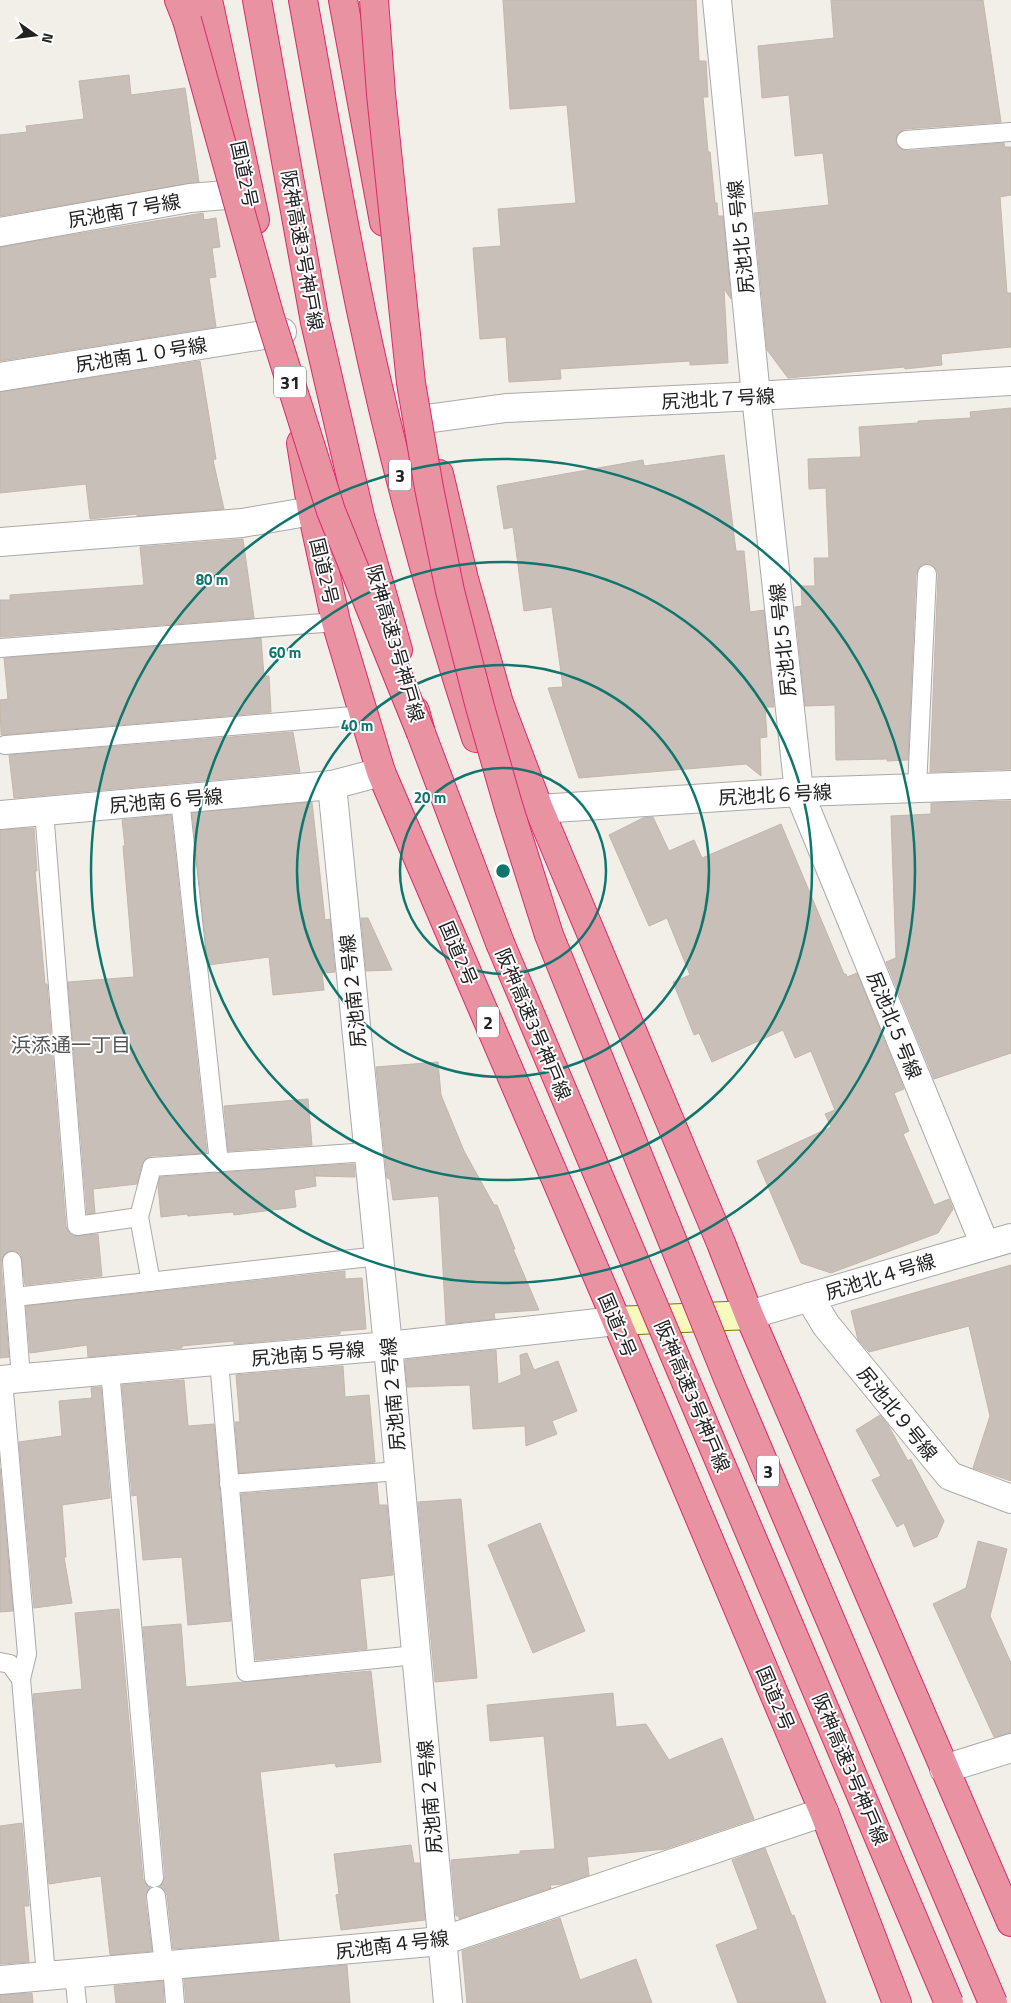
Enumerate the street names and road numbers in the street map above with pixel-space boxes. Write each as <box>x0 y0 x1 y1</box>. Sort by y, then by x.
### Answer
street label: 国道2号 <box>224 138 266 210</box>
street label: 阪神高速3号神戸線 <box>275 167 331 333</box>
street label: 尻池北５号線 <box>720 179 760 295</box>
street label: 尻池南７号線 <box>65 186 183 234</box>
street label: 尻池南１０号線 <box>73 329 209 379</box>
road number: 31 <box>274 367 306 398</box>
street label: 尻池北７号線 <box>660 381 776 415</box>
road number: 3 <box>389 460 411 490</box>
street label: 国道2号 <box>303 535 347 607</box>
street label: 阪神高速3号神戸線 <box>360 561 432 725</box>
street label: 尻池北５号線 <box>762 582 802 698</box>
street label: 尻池北６号線 <box>717 777 833 811</box>
street label: 尻池南６号線 <box>108 781 224 819</box>
street label: 国道2号 <box>432 916 486 990</box>
street label: 尻池南２号線 <box>332 933 372 1049</box>
street label: 阪神高速3号神戸線 <box>489 943 579 1105</box>
street label: 尻池北５号線 <box>860 967 930 1083</box>
road number: 2 <box>477 1006 499 1038</box>
street label: 尻池北４号線 <box>821 1245 939 1307</box>
street label: 国道2号 <box>591 1288 645 1362</box>
street label: 阪神高速3号神戸線 <box>648 1315 738 1477</box>
street label: 尻池南５号線 <box>250 1334 366 1372</box>
street label: 尻池南２号線 <box>373 1336 411 1452</box>
street label: 尻池北９号線 <box>851 1360 945 1466</box>
road number: 3 <box>757 1455 779 1486</box>
street label: 国道2号 <box>749 1661 803 1735</box>
street label: 阪神高速3号神戸線 <box>806 1688 896 1850</box>
street label: 尻池南２号線 <box>410 1739 448 1855</box>
street label: 尻池南４号線 <box>334 1923 450 1965</box>

